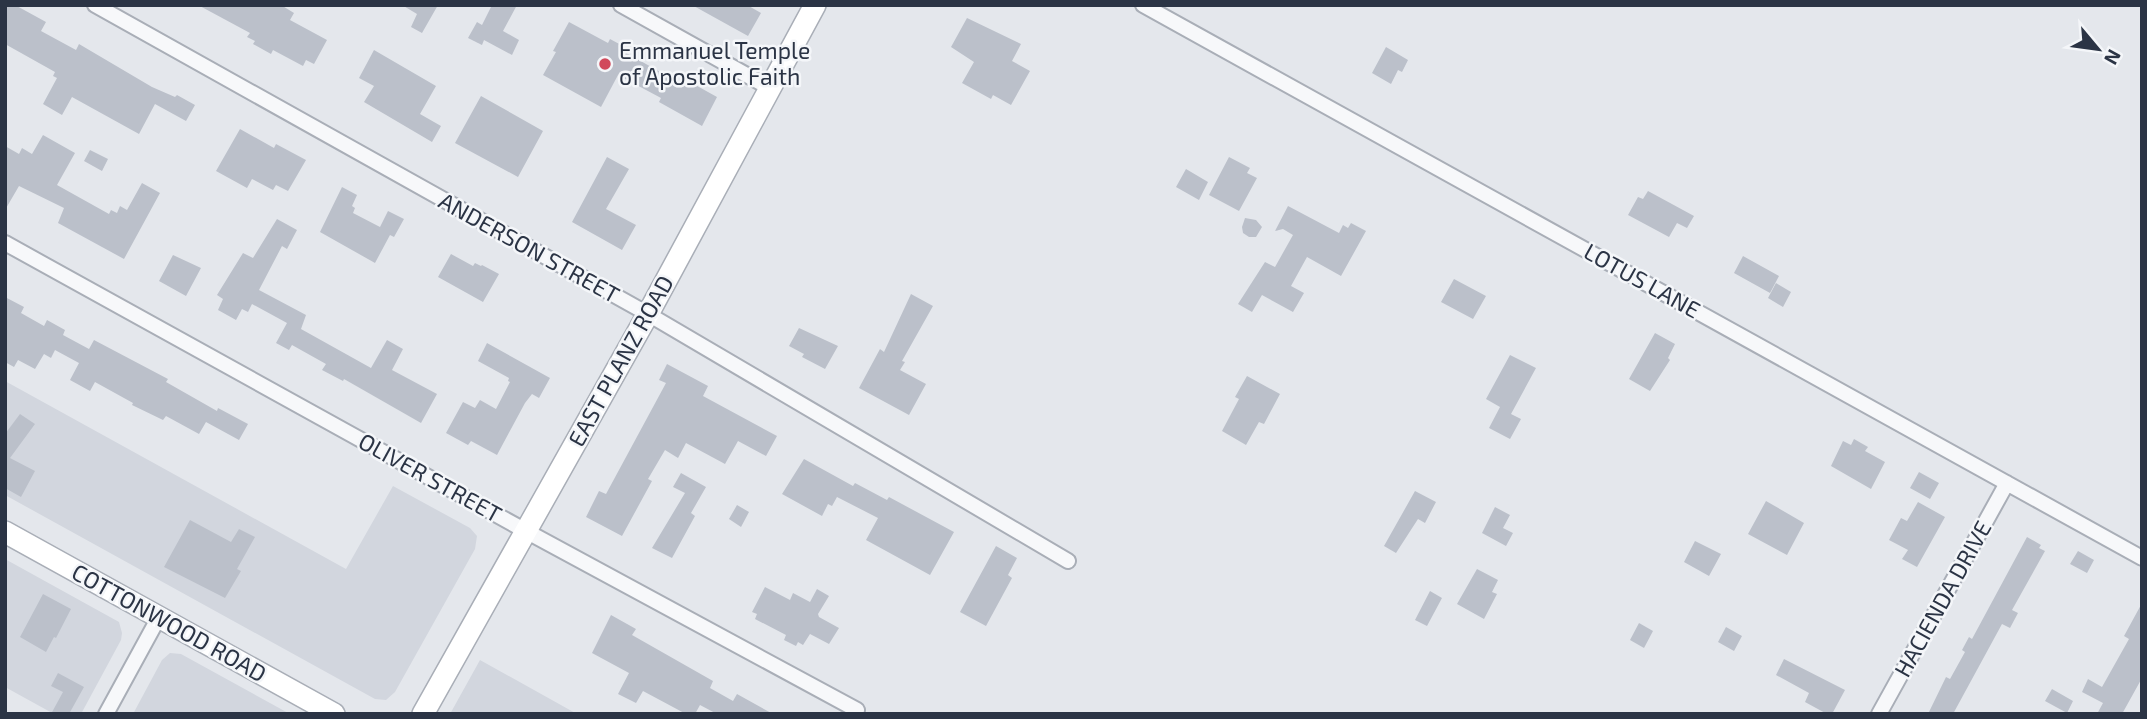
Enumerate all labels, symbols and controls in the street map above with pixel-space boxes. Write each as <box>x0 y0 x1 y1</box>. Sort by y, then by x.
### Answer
north arrow <box>2063 14 2133 84</box>
place label: Emmanuel Temple of Apostolic Faith <box>619 36 810 90</box>
text: N <box>2100 46 2127 69</box>
marker: Emmanuel Temple of Apostolic Faith <box>597 56 613 72</box>
street label: ANDERSON STREET <box>434 186 625 308</box>
street label: LOTUS LANE <box>1580 237 1705 324</box>
street label: EAST PLANZ ROAD <box>562 270 679 451</box>
street label: OLIVER STREET <box>354 426 507 528</box>
street label: HACIENDA DRIVE <box>1888 516 1997 682</box>
street label: COTTONWOOD ROAD <box>67 557 272 687</box>

